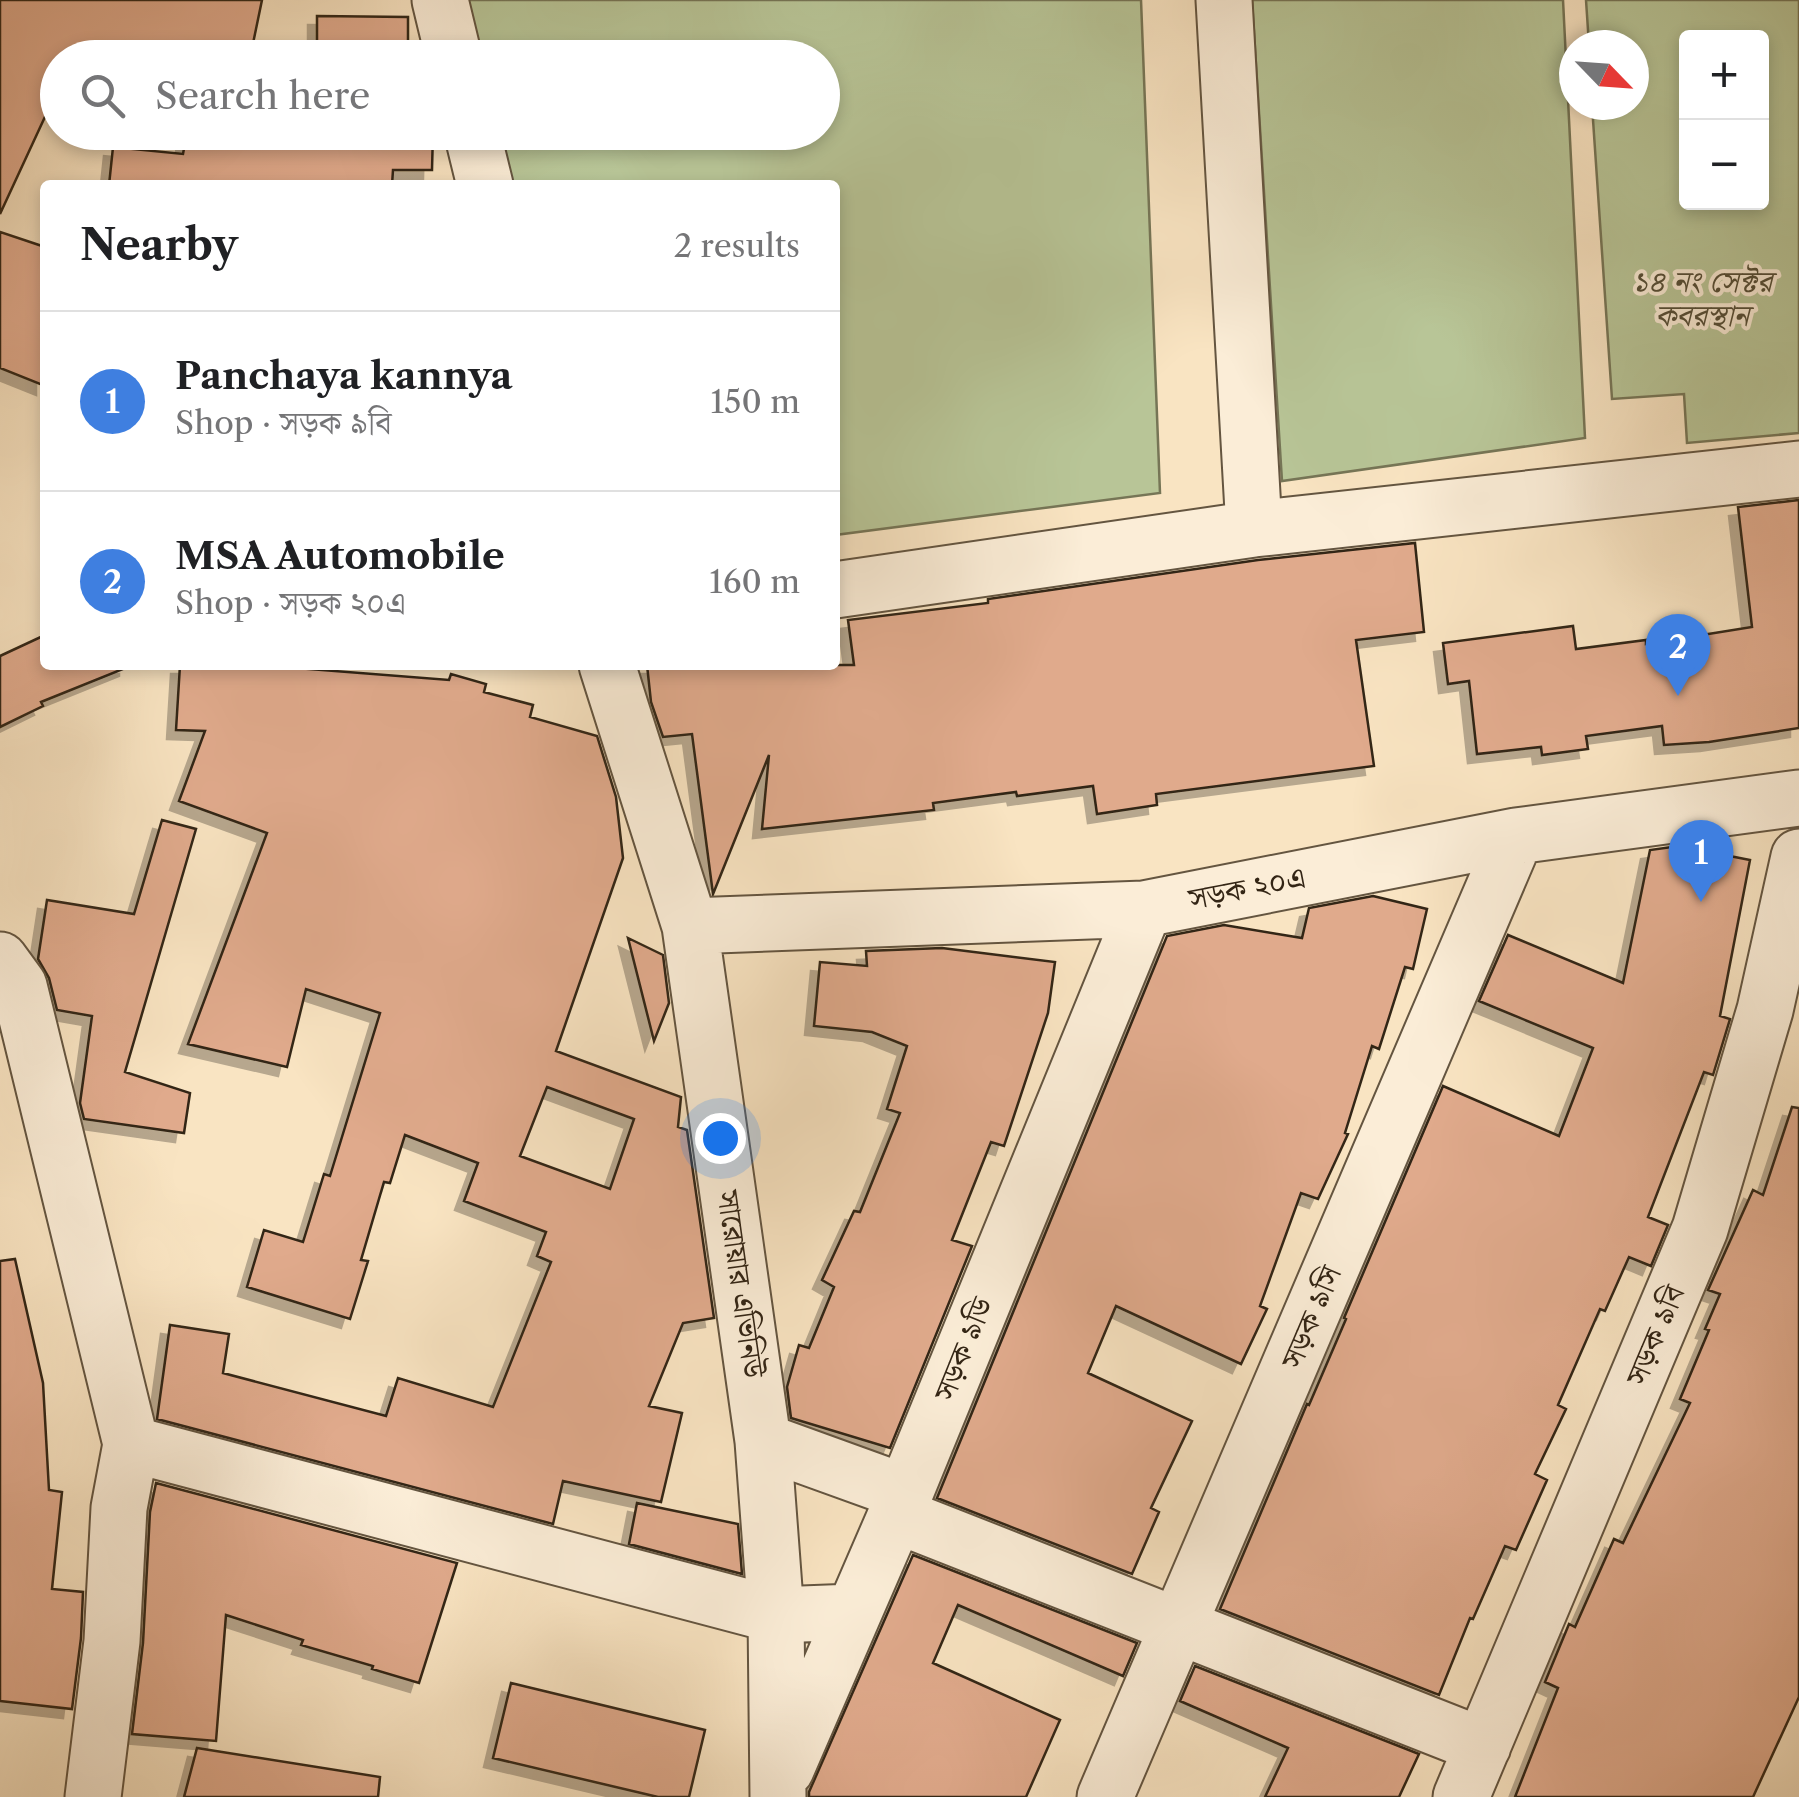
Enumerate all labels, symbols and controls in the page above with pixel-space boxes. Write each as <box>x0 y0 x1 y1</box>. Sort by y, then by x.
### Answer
north arrow <box>1559 30 1649 120</box>
map controls <box>1679 30 1769 210</box>
button: + <box>1679 30 1769 120</box>
search box <box>40 40 840 150</box>
icon: search <box>75 68 130 123</box>
text: Search here <box>155 72 370 119</box>
button: − <box>1679 120 1769 210</box>
text: Nearby <box>80 219 238 271</box>
text: 2 results <box>674 226 800 265</box>
park label: ১৪ নং সেক্টর কবরস্থান <box>1632 263 1778 334</box>
text: Panchaya kannya <box>175 352 513 399</box>
text: 1 <box>105 382 120 421</box>
text: 150 m <box>711 382 800 421</box>
text: Shop · সড়ক ৯বি <box>175 403 391 442</box>
text: MSA Automobile <box>175 532 505 579</box>
text: 2 <box>103 562 122 601</box>
text: 160 m <box>709 562 800 601</box>
text: Shop · সড়ক ২০এ <box>175 583 406 622</box>
pin: 2 <box>1646 614 1710 696</box>
pin: 1 <box>1668 820 1734 902</box>
street label: সড়ক ২০এ <box>1184 859 1309 918</box>
your location <box>695 1113 746 1164</box>
street label: সারোয়ার এভিনিউ <box>709 1187 773 1381</box>
street label: সড়ক ৯সি <box>1273 1259 1350 1375</box>
street label: সড়ক ৯বি <box>1617 1278 1693 1391</box>
street label: সড়ক ৯ডি <box>925 1291 1001 1407</box>

